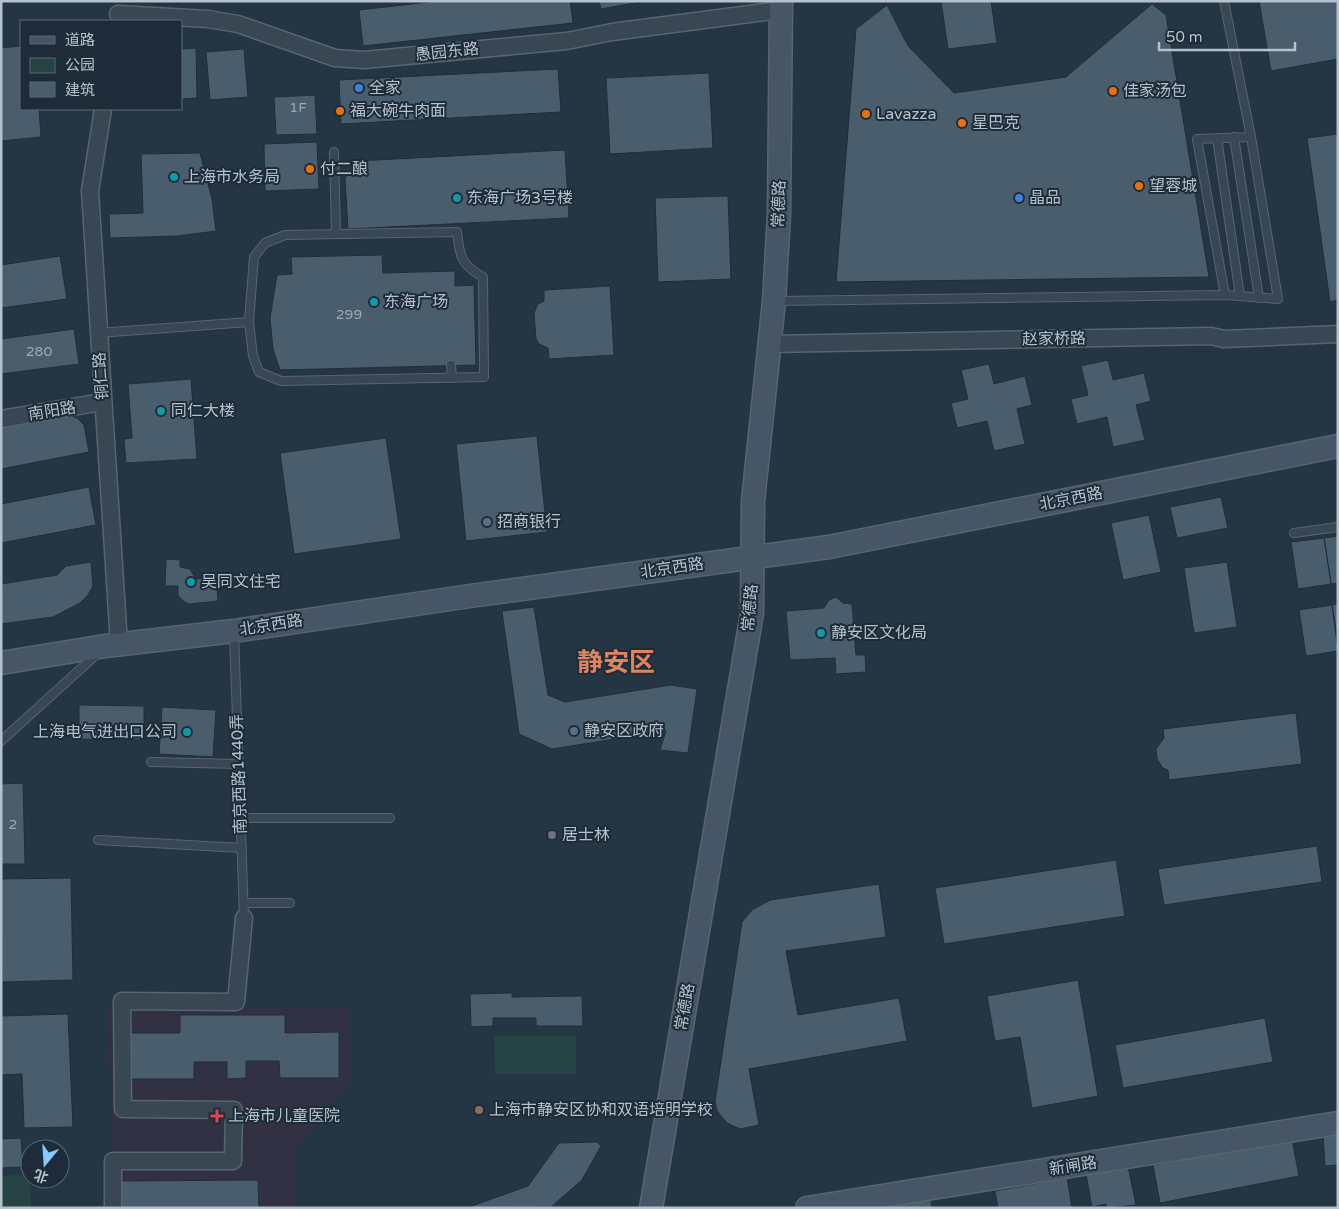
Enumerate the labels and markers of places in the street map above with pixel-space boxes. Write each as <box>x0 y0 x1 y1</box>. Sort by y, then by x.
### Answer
place label: 全家 <box>369 78 401 98</box>
place label: 佳家汤包 <box>1123 81 1187 101</box>
marker: 全家 <box>353 82 365 94</box>
marker: 佳家汤包 <box>1107 85 1119 97</box>
place label: 福大碗牛肉面 <box>350 101 446 121</box>
place label: Lavazza <box>876 104 936 124</box>
marker: 福大碗牛肉面 <box>334 105 346 117</box>
marker: Lavazza <box>860 108 872 120</box>
place label: 星巴克 <box>972 113 1020 133</box>
marker: 星巴克 <box>956 117 968 129</box>
place label: 付二酿 <box>320 159 368 179</box>
marker: 付二酿 <box>304 163 316 175</box>
place label: 上海市水务局 <box>184 167 280 187</box>
marker: 上海市水务局 <box>168 171 180 183</box>
place label: 望蓉城 <box>1149 176 1197 196</box>
marker: 望蓉城 <box>1133 180 1145 192</box>
place label: 东海广场3号楼 <box>467 188 573 208</box>
place label: 晶品 <box>1029 188 1061 208</box>
marker: 东海广场3号楼 <box>451 192 463 204</box>
marker: 晶品 <box>1013 192 1025 204</box>
place label: 东海广场 <box>384 292 448 312</box>
marker: 东海广场 <box>368 296 380 308</box>
place label: 同仁大楼 <box>171 401 235 421</box>
marker: 同仁大楼 <box>155 405 167 417</box>
place label: 招商银行 <box>497 512 561 532</box>
marker: 招商银行 <box>481 516 493 528</box>
place label: 吴同文住宅 <box>201 572 281 592</box>
marker: 吴同文住宅 <box>185 576 197 588</box>
place label: 静安区文化局 <box>831 623 927 643</box>
marker: 静安区文化局 <box>815 627 827 639</box>
place label: 静安区政府 <box>584 721 664 741</box>
place label: 上海电气进出口公司 <box>33 722 177 742</box>
marker: 静安区政府 <box>568 725 580 737</box>
marker: 上海电气进出口公司 <box>181 726 193 738</box>
place label: 居士林 <box>562 825 610 845</box>
marker: 居士林 <box>546 829 558 841</box>
place label: 上海市静安区协和双语培明学校 <box>489 1100 713 1120</box>
marker: 上海市静安区协和双语培明学校 <box>473 1104 485 1116</box>
place label: 上海市儿童医院 <box>228 1106 340 1126</box>
marker: 上海市儿童医院 <box>210 1109 224 1123</box>

